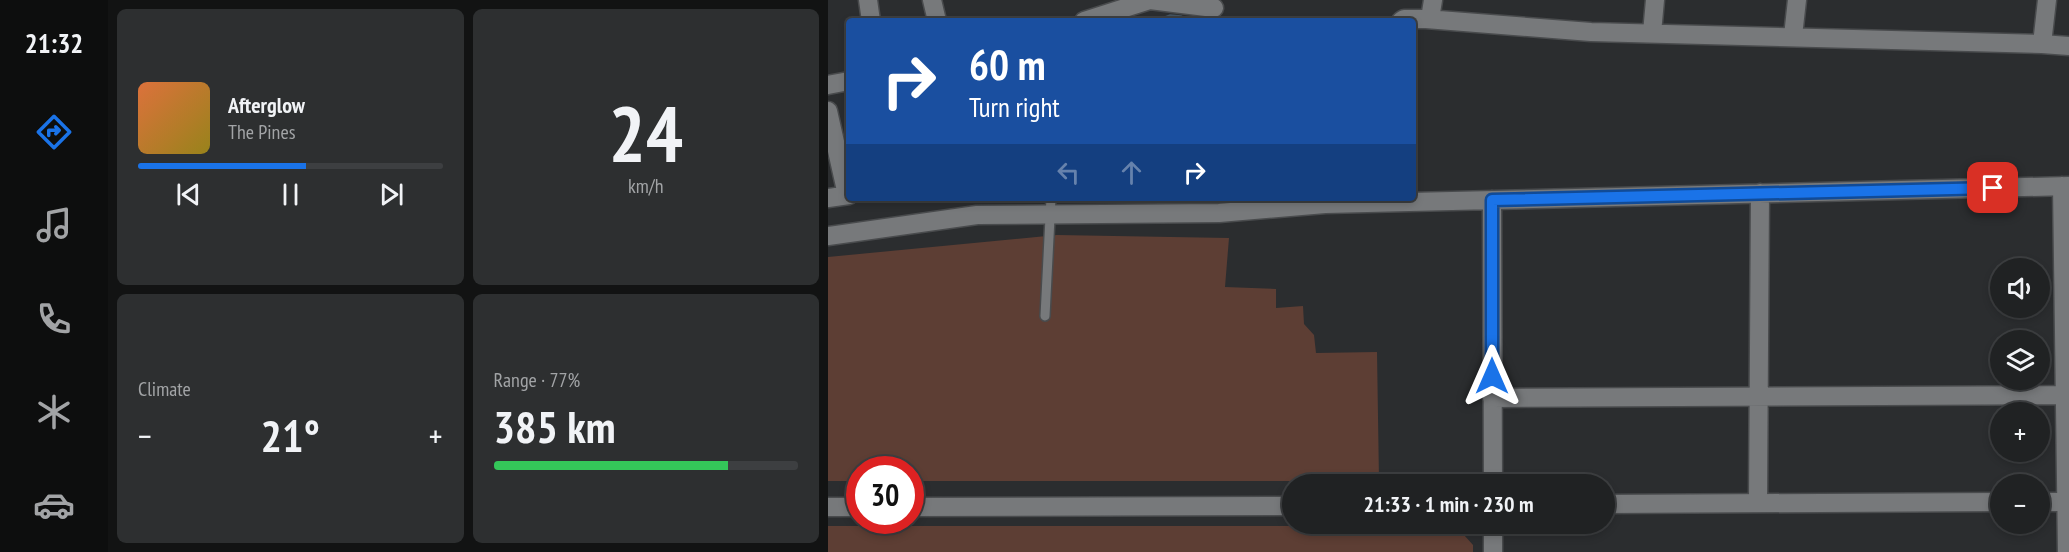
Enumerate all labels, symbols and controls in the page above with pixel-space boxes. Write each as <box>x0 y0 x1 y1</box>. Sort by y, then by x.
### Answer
text: 21:32 <box>25 26 83 60</box>
text: 60 m <box>969 37 1046 92</box>
icon: right <box>870 42 948 120</box>
text: 24 <box>608 83 683 184</box>
text: Turn right <box>969 90 1060 124</box>
text: Afterglow <box>228 91 305 119</box>
icon: directions <box>33 111 75 153</box>
text: The Pines <box>228 119 295 145</box>
icon: left <box>1052 156 1085 189</box>
icon: ahead <box>1115 156 1148 189</box>
icon: right <box>1178 156 1211 189</box>
pin <box>1967 162 2018 213</box>
icon: arrive <box>1976 171 2009 204</box>
text: km/h <box>628 173 663 199</box>
icon: previous <box>172 178 205 211</box>
icon: pause <box>274 178 307 211</box>
icon: next <box>375 178 408 211</box>
icon: music <box>33 204 75 246</box>
map controls <box>1990 258 2050 534</box>
button: sound <box>1990 258 2050 318</box>
icon: phone <box>33 298 75 340</box>
button: layers <box>1990 330 2050 390</box>
position arrow <box>1460 344 1524 408</box>
text: Range · 77% <box>494 367 580 393</box>
text: Climate <box>138 376 191 402</box>
icon: climate <box>33 391 75 433</box>
text: 385 km <box>494 397 616 455</box>
button: + <box>1990 402 2050 462</box>
text: 21° <box>261 406 320 464</box>
text: − <box>138 414 152 457</box>
text: + <box>429 414 443 457</box>
speed limit sign: 30 <box>846 456 924 534</box>
button: − <box>1990 474 2050 534</box>
icon: car <box>33 484 75 526</box>
text: 21:33 · 1 min · 230 m <box>1363 490 1534 518</box>

